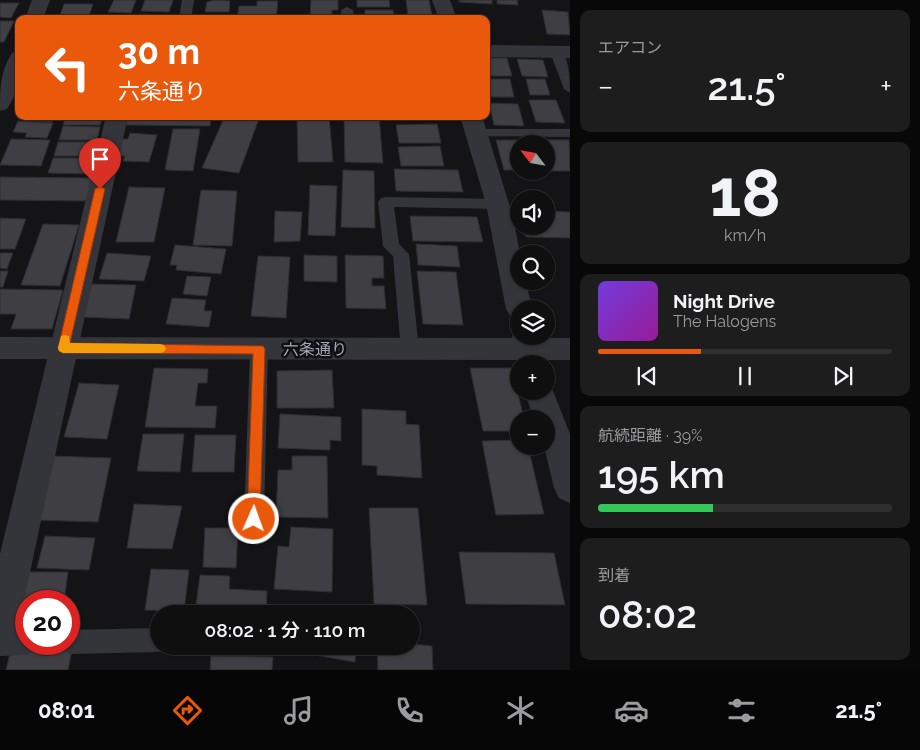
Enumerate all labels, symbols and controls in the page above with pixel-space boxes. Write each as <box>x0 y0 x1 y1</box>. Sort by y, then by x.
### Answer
text: 30 m <box>118 31 200 72</box>
icon: left <box>35 35 100 100</box>
text: エアコン <box>598 38 662 57</box>
text: 21.5° <box>708 64 786 109</box>
text: − <box>598 70 613 103</box>
text: + <box>880 70 892 103</box>
text: 六条通り <box>118 78 206 104</box>
north arrow <box>510 135 555 180</box>
map controls <box>510 135 555 455</box>
pin <box>79 138 121 189</box>
icon: arrive <box>86 145 114 173</box>
text: 18 <box>709 155 781 231</box>
button: sound <box>510 190 555 235</box>
text: km/h <box>724 226 766 245</box>
button: search <box>510 245 555 290</box>
text: Night Drive <box>673 290 775 312</box>
button: layers <box>510 300 555 345</box>
text: The Halogens <box>673 312 776 331</box>
street label: 六条通り <box>283 340 347 359</box>
button: + <box>510 355 555 400</box>
icon: previous <box>633 362 661 390</box>
icon: pause <box>731 362 759 390</box>
icon: next <box>829 362 857 390</box>
button: − <box>510 410 555 455</box>
text: 航続距離 · 39% <box>598 426 703 445</box>
text: 195 km <box>598 452 725 497</box>
position arrow <box>227 492 279 544</box>
text: 到着 <box>598 566 630 585</box>
speed limit sign: 20 <box>15 590 80 655</box>
text: 08:02 <box>598 592 697 637</box>
text: 08:02 · 1 分 · 110 m <box>205 619 365 641</box>
icon: directions <box>170 693 205 728</box>
icon: music <box>281 693 316 728</box>
icon: phone <box>392 693 427 728</box>
icon: climate <box>503 693 538 728</box>
icon: car <box>614 693 649 728</box>
icon: filters <box>724 693 759 728</box>
text: 08:01 <box>38 697 95 723</box>
text: 21.5° <box>835 697 882 723</box>

